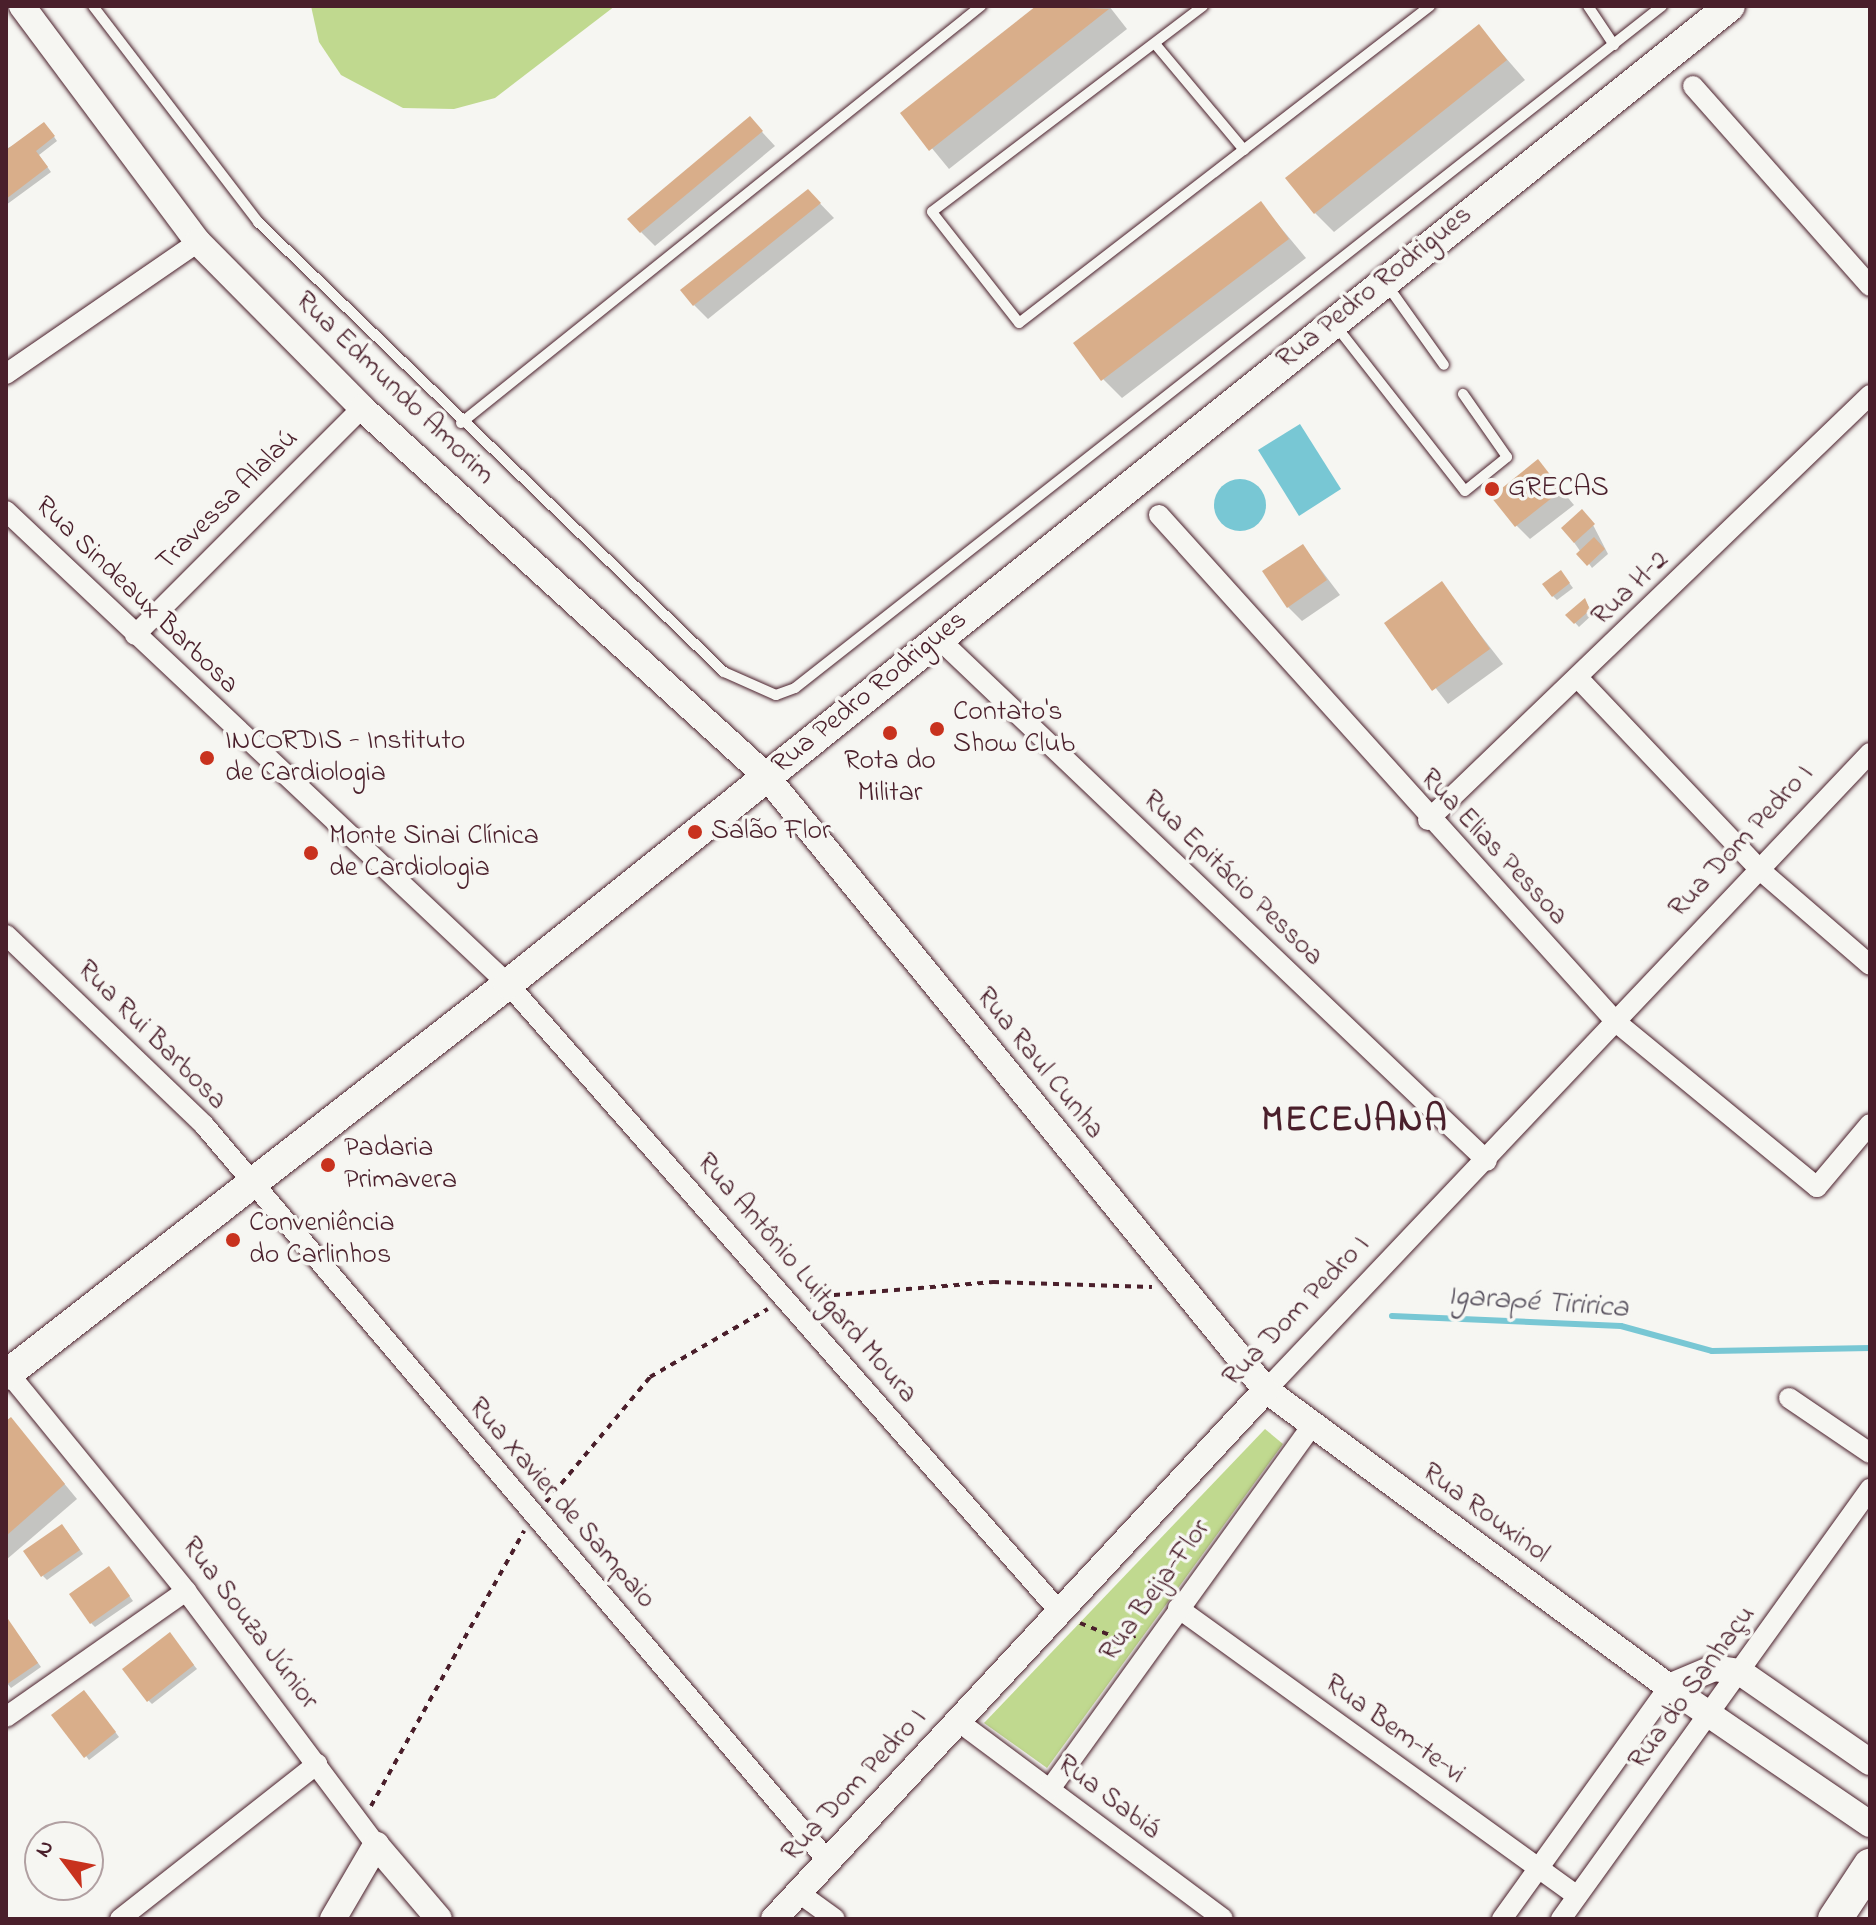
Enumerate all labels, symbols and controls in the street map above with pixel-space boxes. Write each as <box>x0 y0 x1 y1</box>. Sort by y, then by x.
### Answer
street label: Rua Pedro Rodrigues <box>1271 199 1479 377</box>
street label: Rua Edmundo Amorim <box>287 285 501 493</box>
street label: Travessa Alalaú <box>150 423 306 579</box>
place label: GRECAS <box>1508 472 1609 506</box>
marker: GRECAS <box>1483 480 1501 498</box>
street label: Rua Sindeaux Barbosa <box>27 490 245 702</box>
street label: Rua H-2 <box>1585 544 1677 634</box>
street label: Rua Pedro Rodrigues <box>766 604 974 782</box>
place label: Contato's Show Club <box>953 696 1075 762</box>
marker: Contato's Show Club <box>928 720 946 738</box>
marker: Rota do Militar <box>881 724 899 742</box>
place label: INCORDIS - Instituto de Cardiologia <box>225 725 465 791</box>
place label: Rota do Militar <box>844 745 936 811</box>
marker: INCORDIS - Instituto de Cardiologia <box>196 747 218 769</box>
street label: Rua Dom Pedro I <box>1663 759 1821 925</box>
street label: Rua Elias Pessoa <box>1412 763 1574 933</box>
street label: Rua Epitácio Pessoa <box>1134 784 1330 974</box>
place label: Salão Flor <box>711 815 831 849</box>
place label: Monte Sinai Clínica de Cardiologia <box>329 820 539 886</box>
marker: Salão Flor <box>686 823 704 841</box>
marker: Monte Sinai Clínica de Cardiologia <box>300 842 322 864</box>
street label: Rua Rui Barbosa <box>69 954 233 1118</box>
street label: Rua Raul Cunha <box>968 981 1110 1147</box>
district label: MECEJANA <box>1261 1100 1449 1144</box>
place label: Padaria Primavera <box>344 1132 457 1198</box>
street label: Rua Antônio Luitgard Moura <box>688 1147 924 1411</box>
marker: Padaria Primavera <box>319 1156 337 1174</box>
place label: Conveniência do Carlinhos <box>249 1207 395 1273</box>
street label: Rua Dom Pedro I <box>1216 1229 1378 1395</box>
marker: Conveniência do Carlinhos <box>224 1231 242 1249</box>
water label: Igarapé Tiririca <box>1446 1279 1630 1327</box>
street label: Rua Xavier de Sampaio <box>460 1392 662 1616</box>
street label: Rua Rouxinol <box>1415 1457 1555 1571</box>
street label: Rua Beija-Flor <box>1093 1513 1219 1669</box>
street label: Rua Souza Júnior <box>173 1531 325 1717</box>
street label: Rua do Sanhaçu <box>1622 1599 1764 1777</box>
street label: Rua Bem-te-vi <box>1317 1668 1471 1792</box>
street label: Rua Dom Pedro I <box>776 1703 934 1869</box>
street label: Rua Sabiá <box>1050 1748 1166 1848</box>
north arrow <box>24 1821 104 1901</box>
text: N <box>28 1835 63 1864</box>

